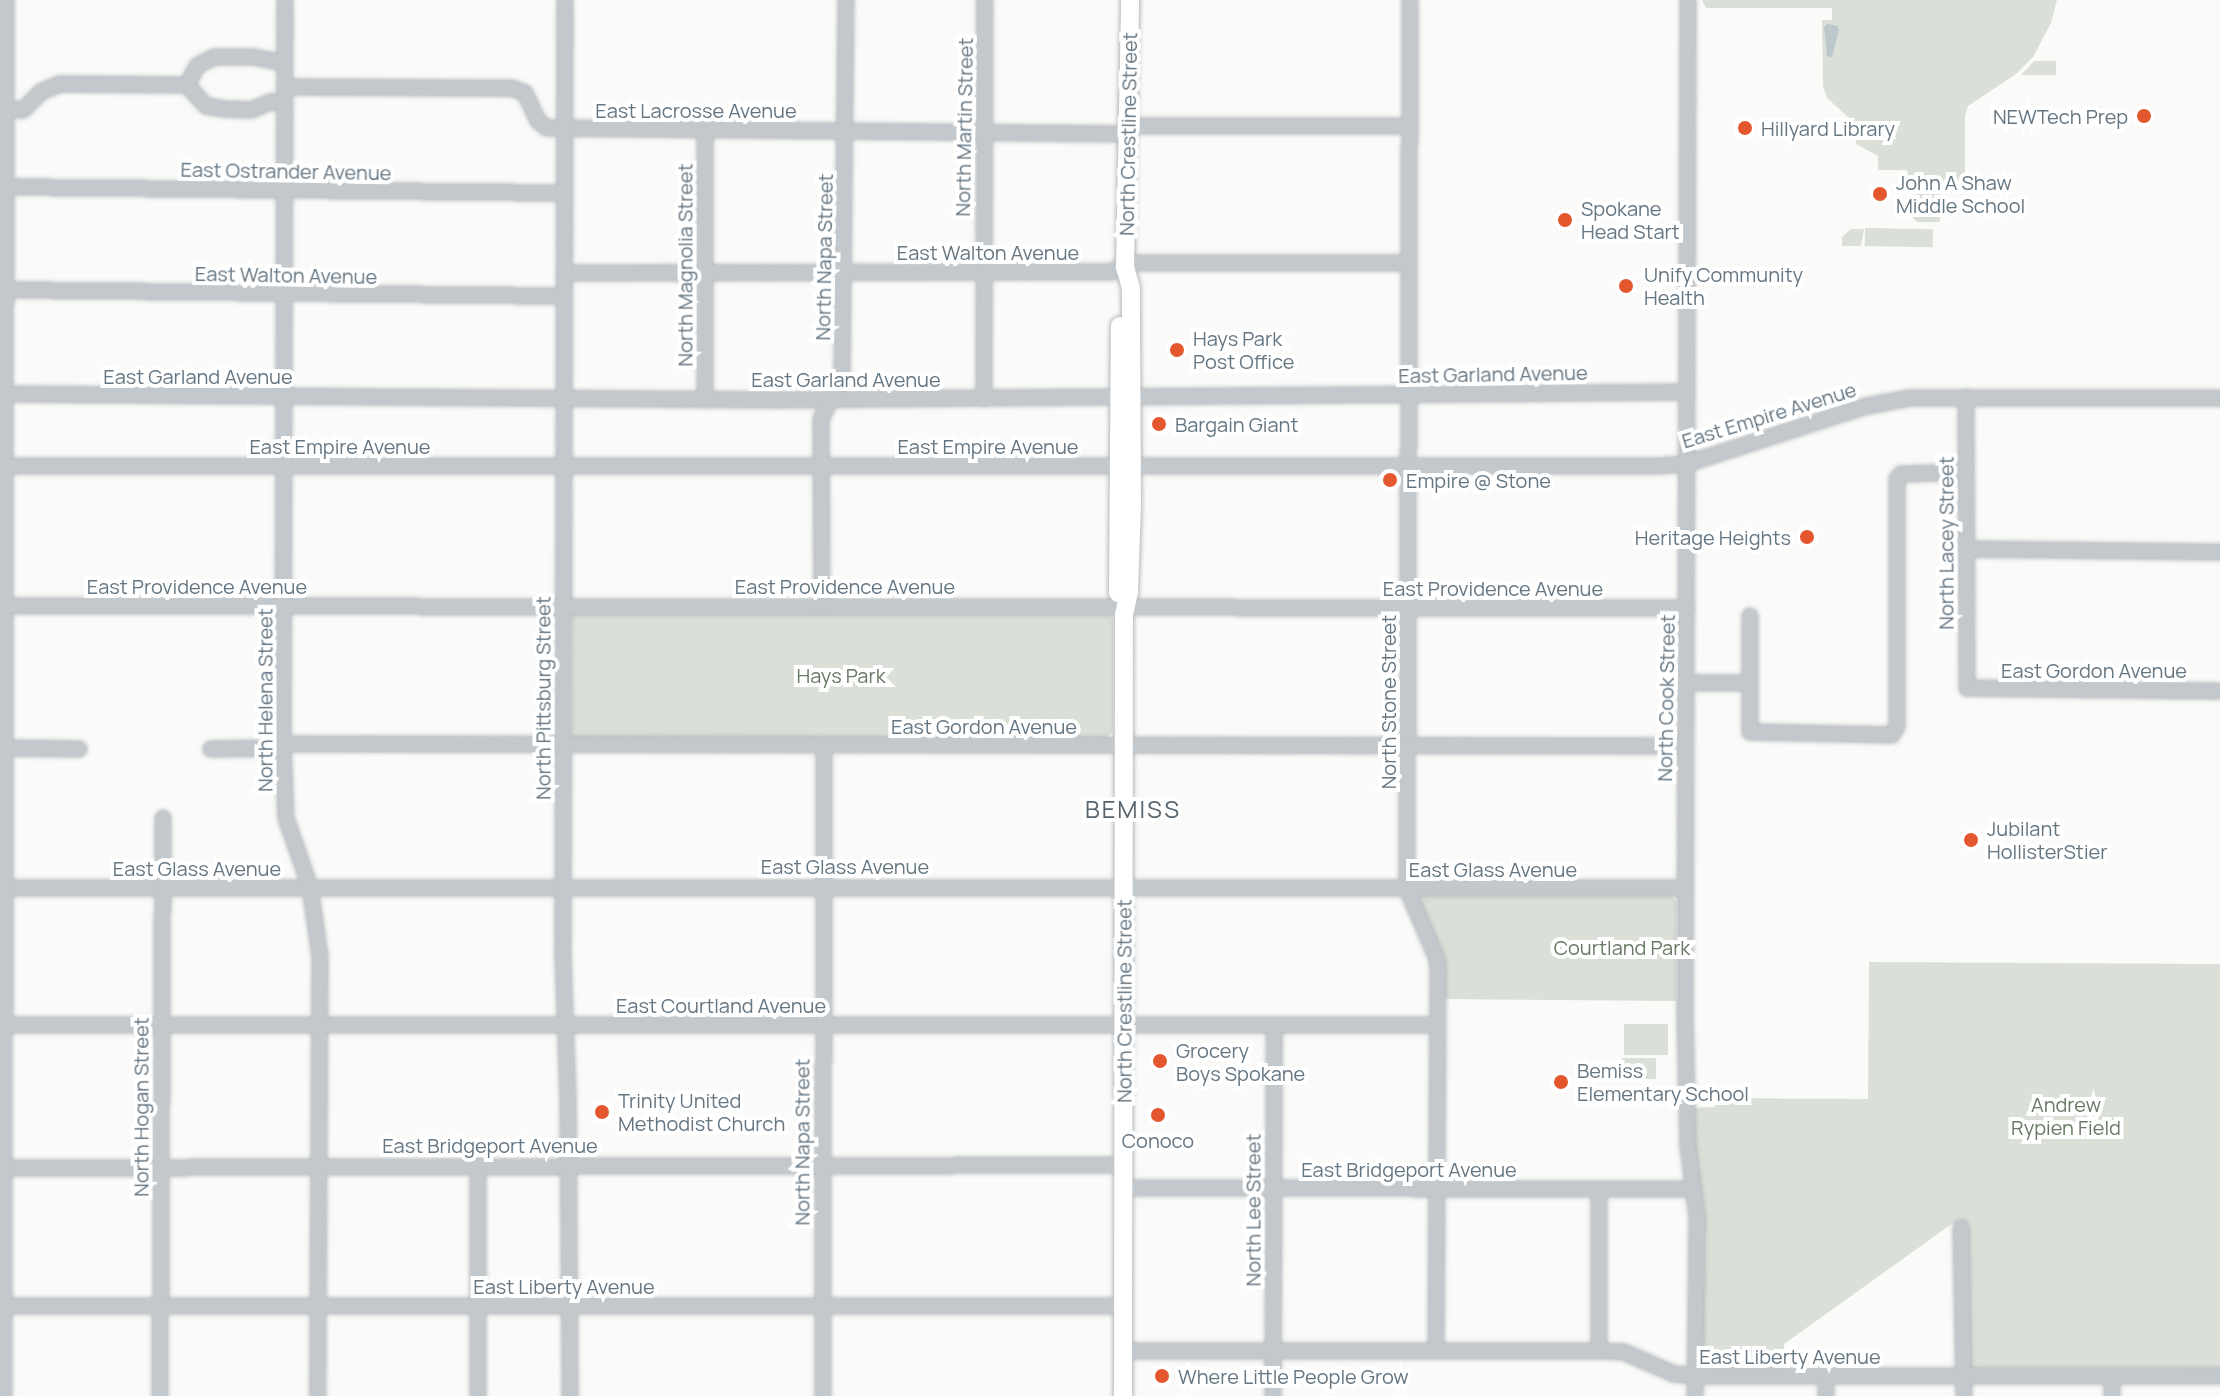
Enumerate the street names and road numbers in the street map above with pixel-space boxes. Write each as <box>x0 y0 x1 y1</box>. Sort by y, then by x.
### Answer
street label: North Crestline Street <box>1114 32 1142 236</box>
street label: North Martin Street <box>950 37 978 217</box>
street label: East Lacrosse Avenue <box>595 98 797 122</box>
street label: East Ostrander Avenue <box>180 157 392 185</box>
street label: North Magnolia Street <box>673 163 697 367</box>
street label: North Napa Street <box>811 173 837 341</box>
street label: East Walton Avenue <box>897 240 1079 264</box>
street label: East Walton Avenue <box>195 261 377 289</box>
street label: East Garland Avenue <box>1398 360 1588 388</box>
street label: East Garland Avenue <box>103 364 293 388</box>
street label: East Garland Avenue <box>751 367 941 391</box>
street label: East Empire Avenue <box>1679 377 1859 453</box>
street label: East Empire Avenue <box>249 434 431 458</box>
street label: East Empire Avenue <box>897 434 1079 458</box>
street label: North Lacey Street <box>1934 456 1958 630</box>
street label: East Providence Avenue <box>87 574 307 598</box>
street label: East Providence Avenue <box>735 574 955 598</box>
street label: East Providence Avenue <box>1383 576 1603 600</box>
street label: North Pittsburg Street <box>531 596 555 800</box>
street label: North Helena Street <box>253 608 277 792</box>
street label: North Cook Street <box>1653 614 1679 782</box>
street label: North Stone Street <box>1376 615 1400 789</box>
street label: East Gordon Avenue <box>2001 658 2187 682</box>
street label: East Gordon Avenue <box>891 714 1077 738</box>
street label: East Glass Avenue <box>761 854 929 878</box>
street label: East Glass Avenue <box>113 856 281 880</box>
street label: East Glass Avenue <box>1409 857 1577 881</box>
street label: North Crestline Street <box>1112 899 1136 1103</box>
street label: East Courtland Avenue <box>616 993 826 1017</box>
street label: North Hogan Street <box>129 1017 153 1197</box>
street label: North Napa Street <box>790 1058 814 1226</box>
street label: East Bridgeport Avenue <box>382 1133 598 1157</box>
street label: North Lee Street <box>1241 1134 1265 1286</box>
street label: East Bridgeport Avenue <box>1301 1157 1517 1181</box>
street label: East Liberty Avenue <box>473 1274 655 1298</box>
street label: East Liberty Avenue <box>1699 1344 1881 1368</box>

